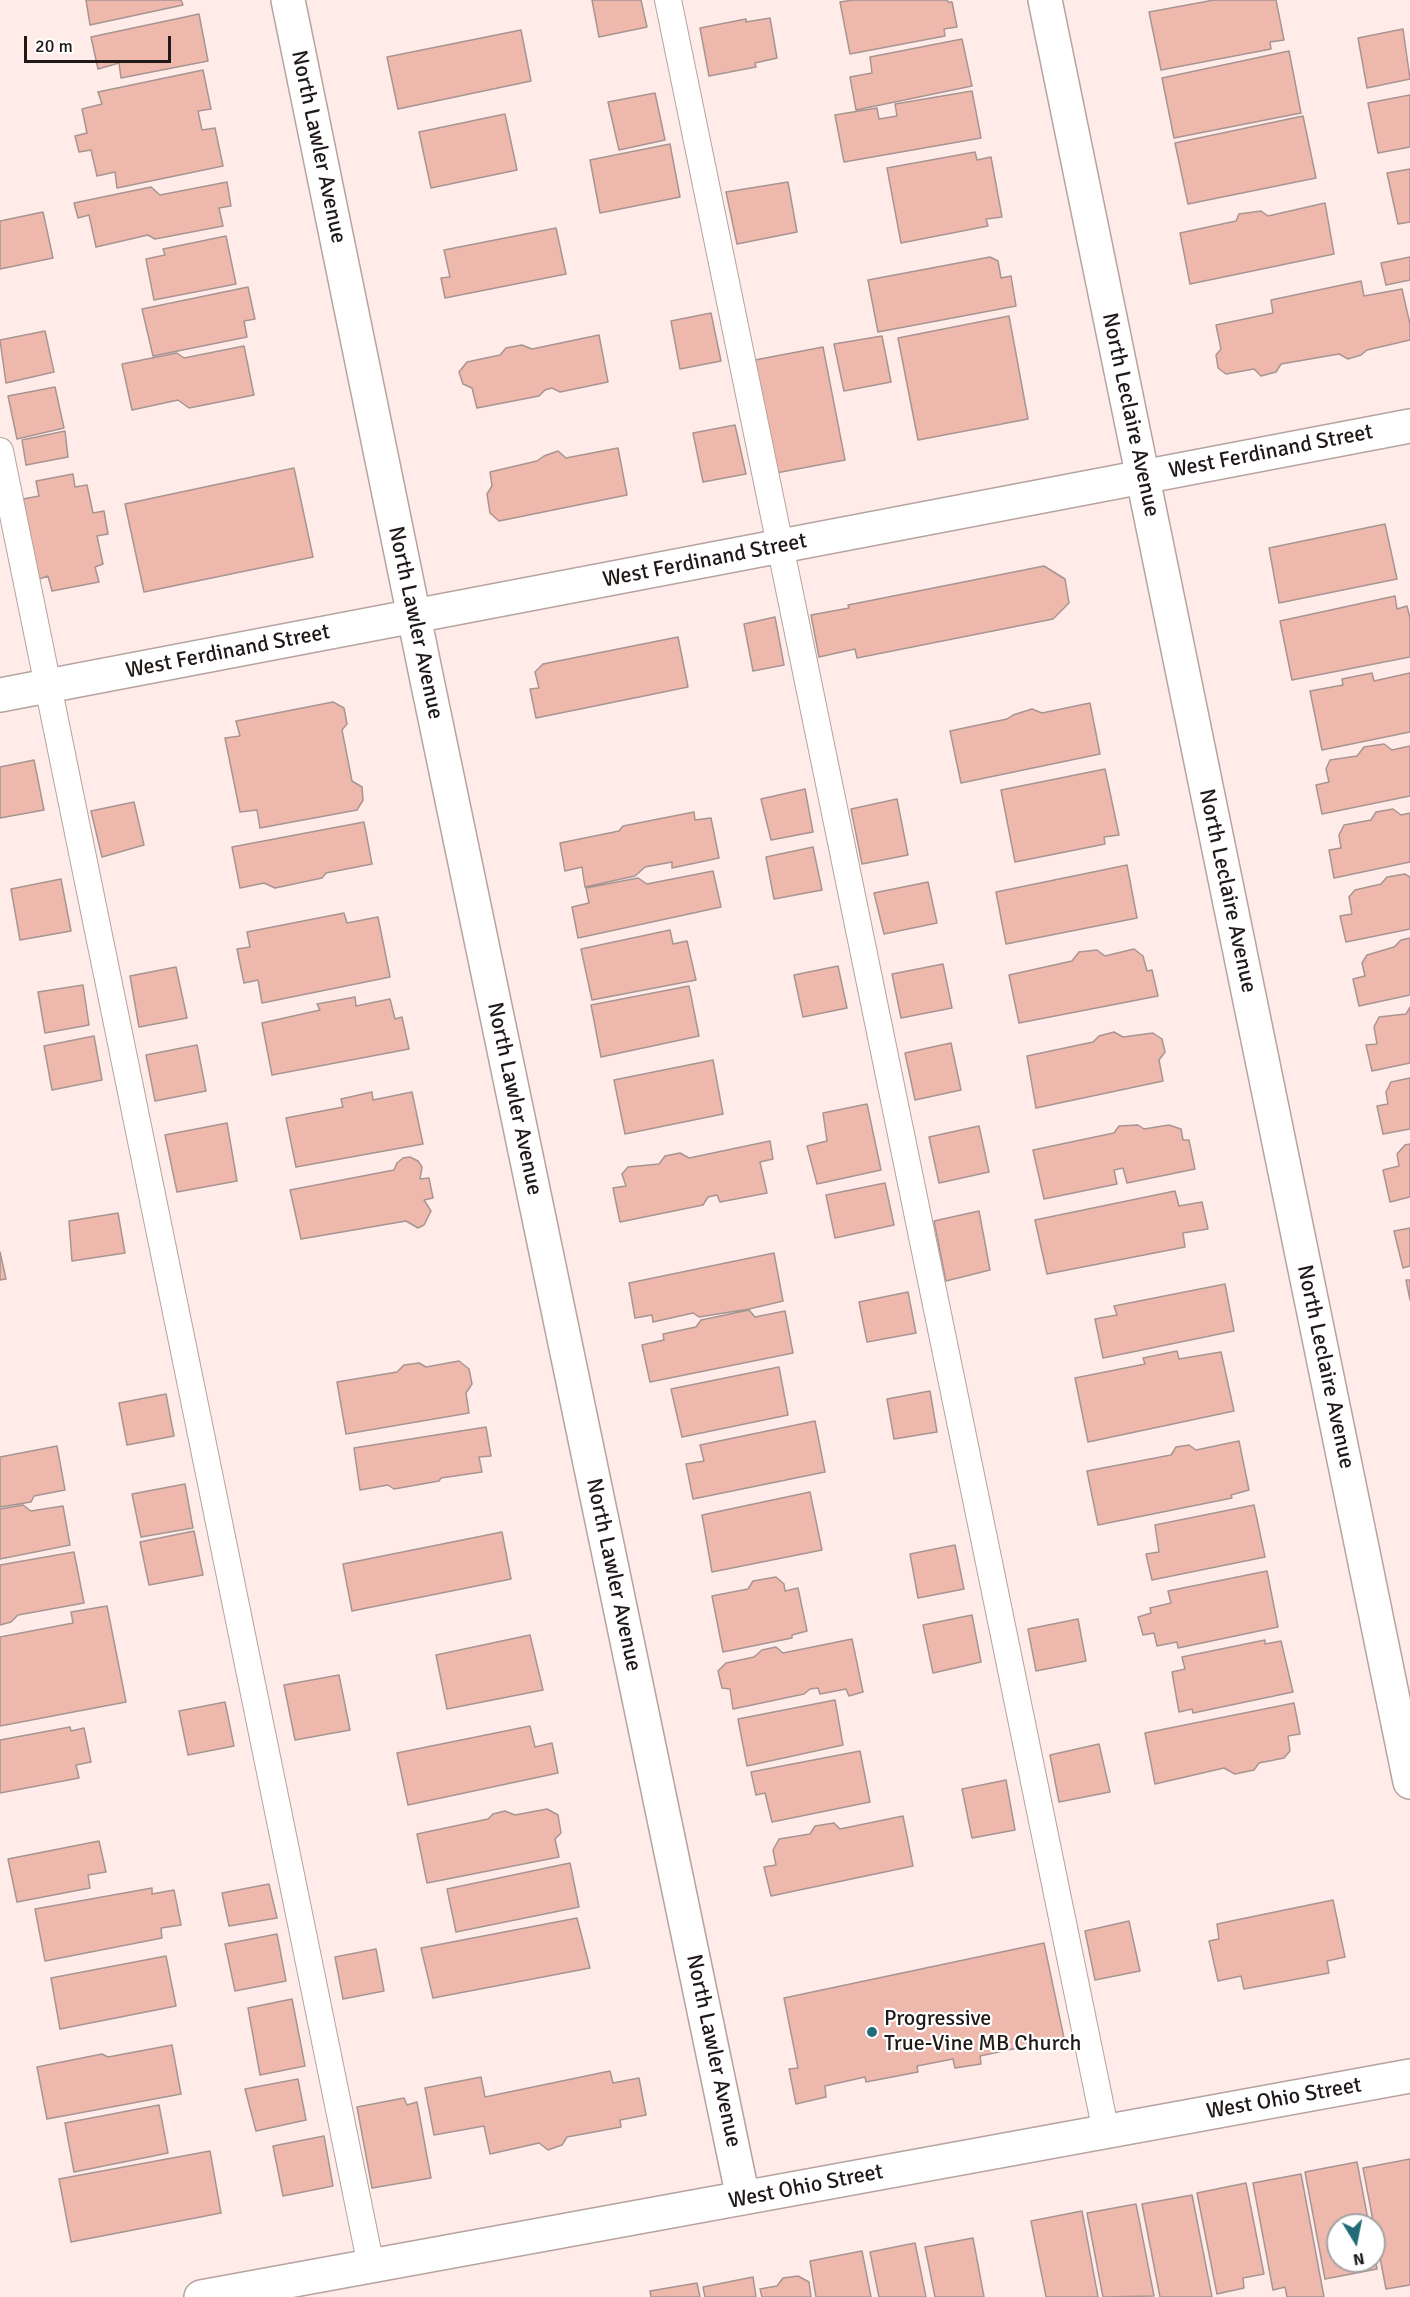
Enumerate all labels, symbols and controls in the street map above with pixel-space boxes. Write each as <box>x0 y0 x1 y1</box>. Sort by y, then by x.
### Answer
scale bar <box>27 24 174 62</box>
text: 20 m <box>35 35 73 57</box>
street label: North Lawler Avenue <box>285 48 351 246</box>
street label: North Leclaire Avenue <box>1095 311 1165 519</box>
street label: West Ferdinand Street <box>1167 419 1375 485</box>
street label: North Lawler Avenue <box>382 524 448 722</box>
street label: West Ferdinand Street <box>601 528 809 594</box>
street label: West Ferdinand Street <box>124 619 332 685</box>
street label: North Leclaire Avenue <box>1192 787 1262 995</box>
street label: North Lawler Avenue <box>481 1000 547 1198</box>
street label: North Leclaire Avenue <box>1290 1263 1360 1471</box>
street label: North Lawler Avenue <box>580 1476 646 1674</box>
street label: North Lawler Avenue <box>680 1952 746 2150</box>
place label: Progressive True-Vine MB Church <box>884 2006 1081 2058</box>
marker: Progressive True-Vine MB Church <box>865 2025 879 2039</box>
street label: West Ohio Street <box>1204 2072 1364 2126</box>
street label: West Ohio Street <box>726 2159 886 2215</box>
north arrow <box>1326 2213 1386 2273</box>
text: N <box>1352 2248 1366 2270</box>

